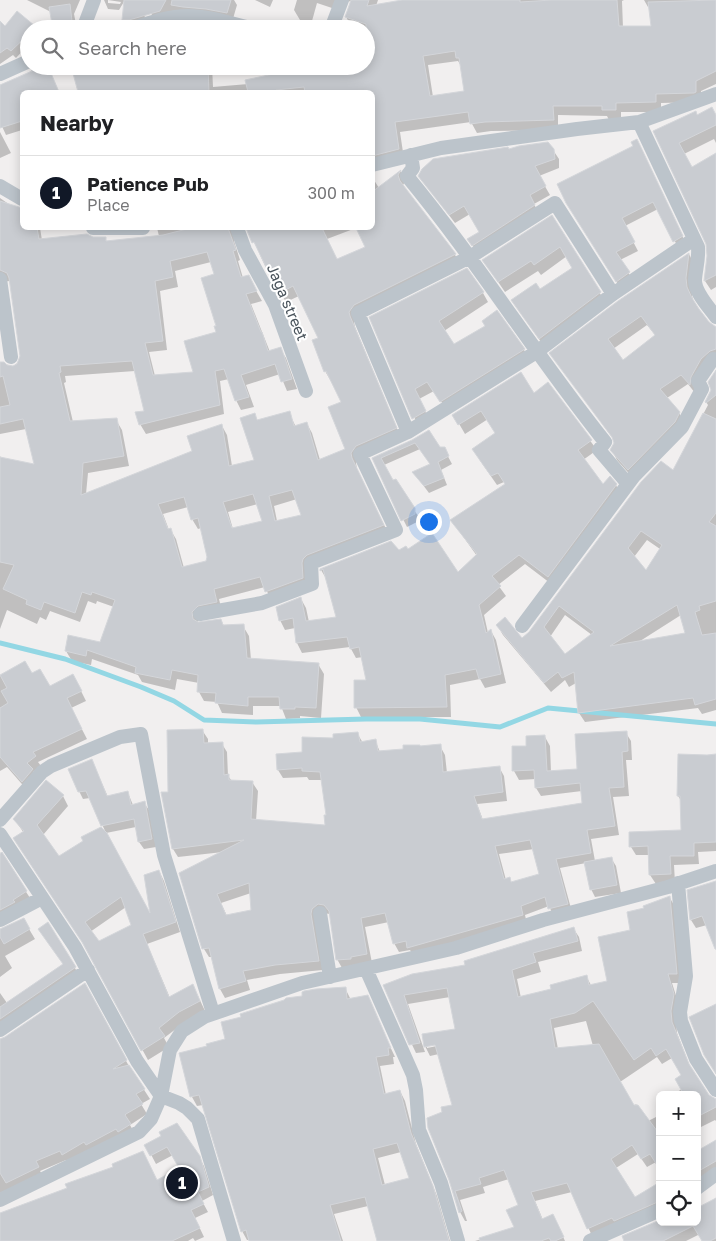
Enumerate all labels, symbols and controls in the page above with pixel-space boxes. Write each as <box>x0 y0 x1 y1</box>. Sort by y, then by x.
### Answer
search box <box>20 20 375 75</box>
icon: search <box>38 34 66 62</box>
text: Search here <box>78 36 187 59</box>
text: Nearby <box>40 110 114 136</box>
text: Patience Pub <box>87 172 209 195</box>
text: 1 <box>52 183 60 203</box>
text: 300 m <box>308 183 355 203</box>
text: Place <box>87 195 130 215</box>
street label: Jaga street <box>264 261 312 343</box>
your location <box>416 509 442 535</box>
map controls <box>656 1091 701 1226</box>
button: + <box>656 1091 701 1136</box>
button: − <box>656 1136 701 1181</box>
pin: 1 <box>166 1164 198 1202</box>
button: locate <box>656 1181 701 1226</box>

